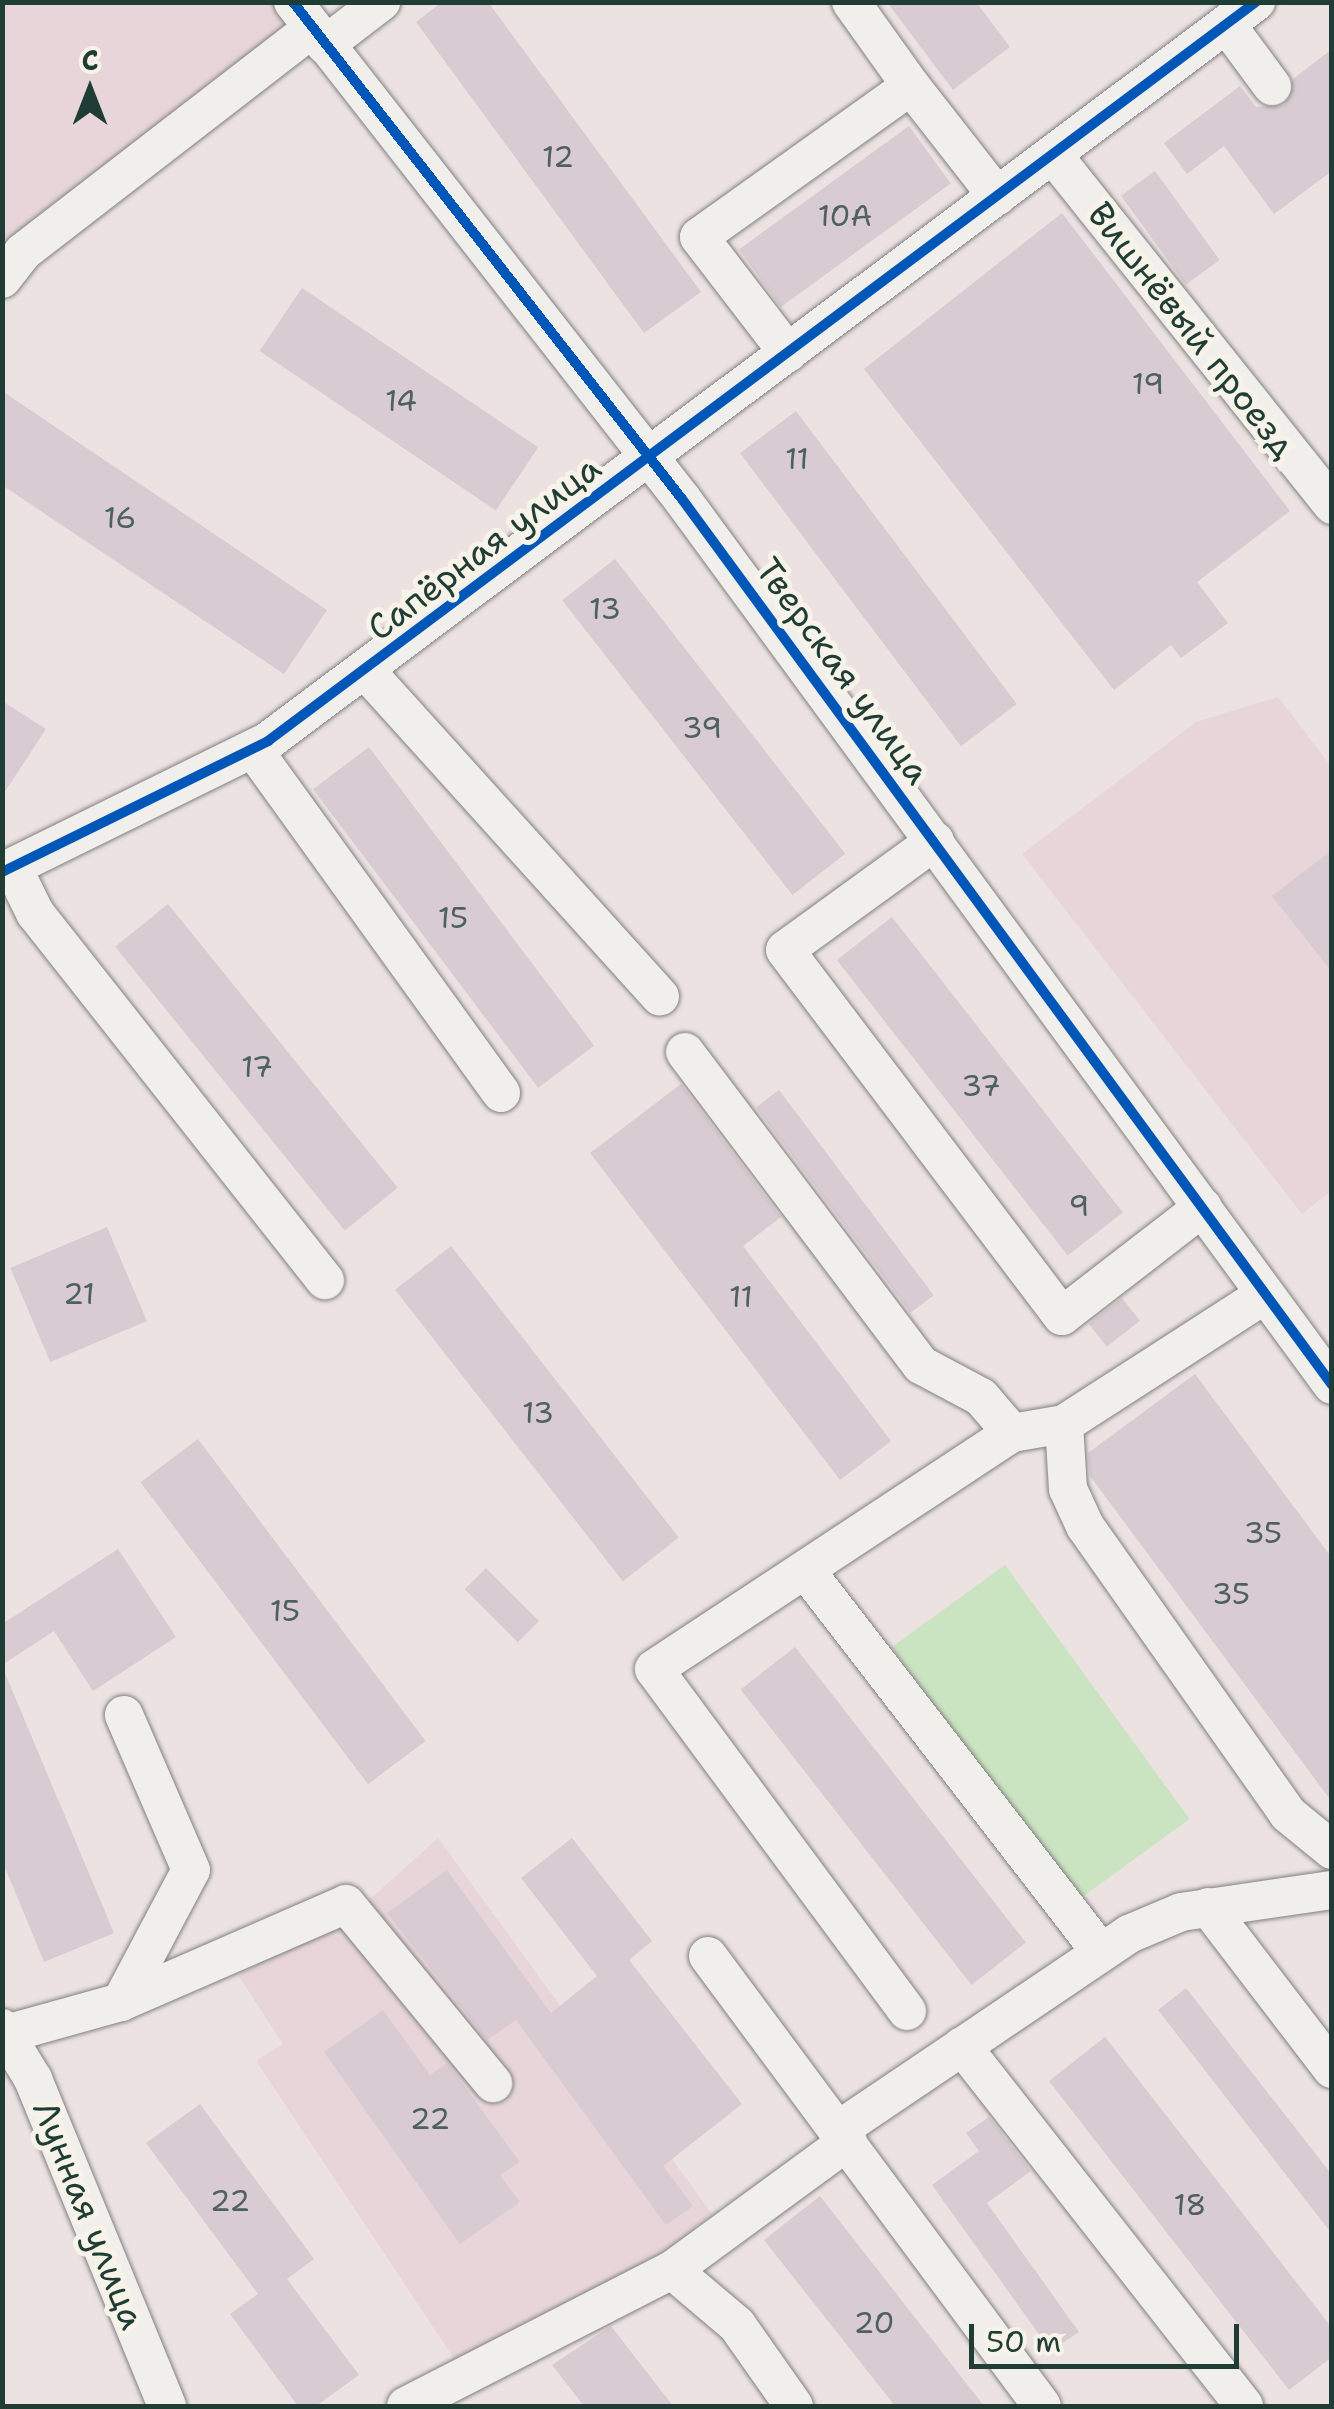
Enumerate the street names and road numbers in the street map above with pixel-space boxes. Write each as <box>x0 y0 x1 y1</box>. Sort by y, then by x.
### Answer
street label: Вишнёвый проезд <box>1079 194 1305 466</box>
street label: Сапёрная улица <box>359 447 609 649</box>
street label: Тверская улица <box>747 550 939 792</box>
street label: Лунная улица <box>24 2095 154 2335</box>

